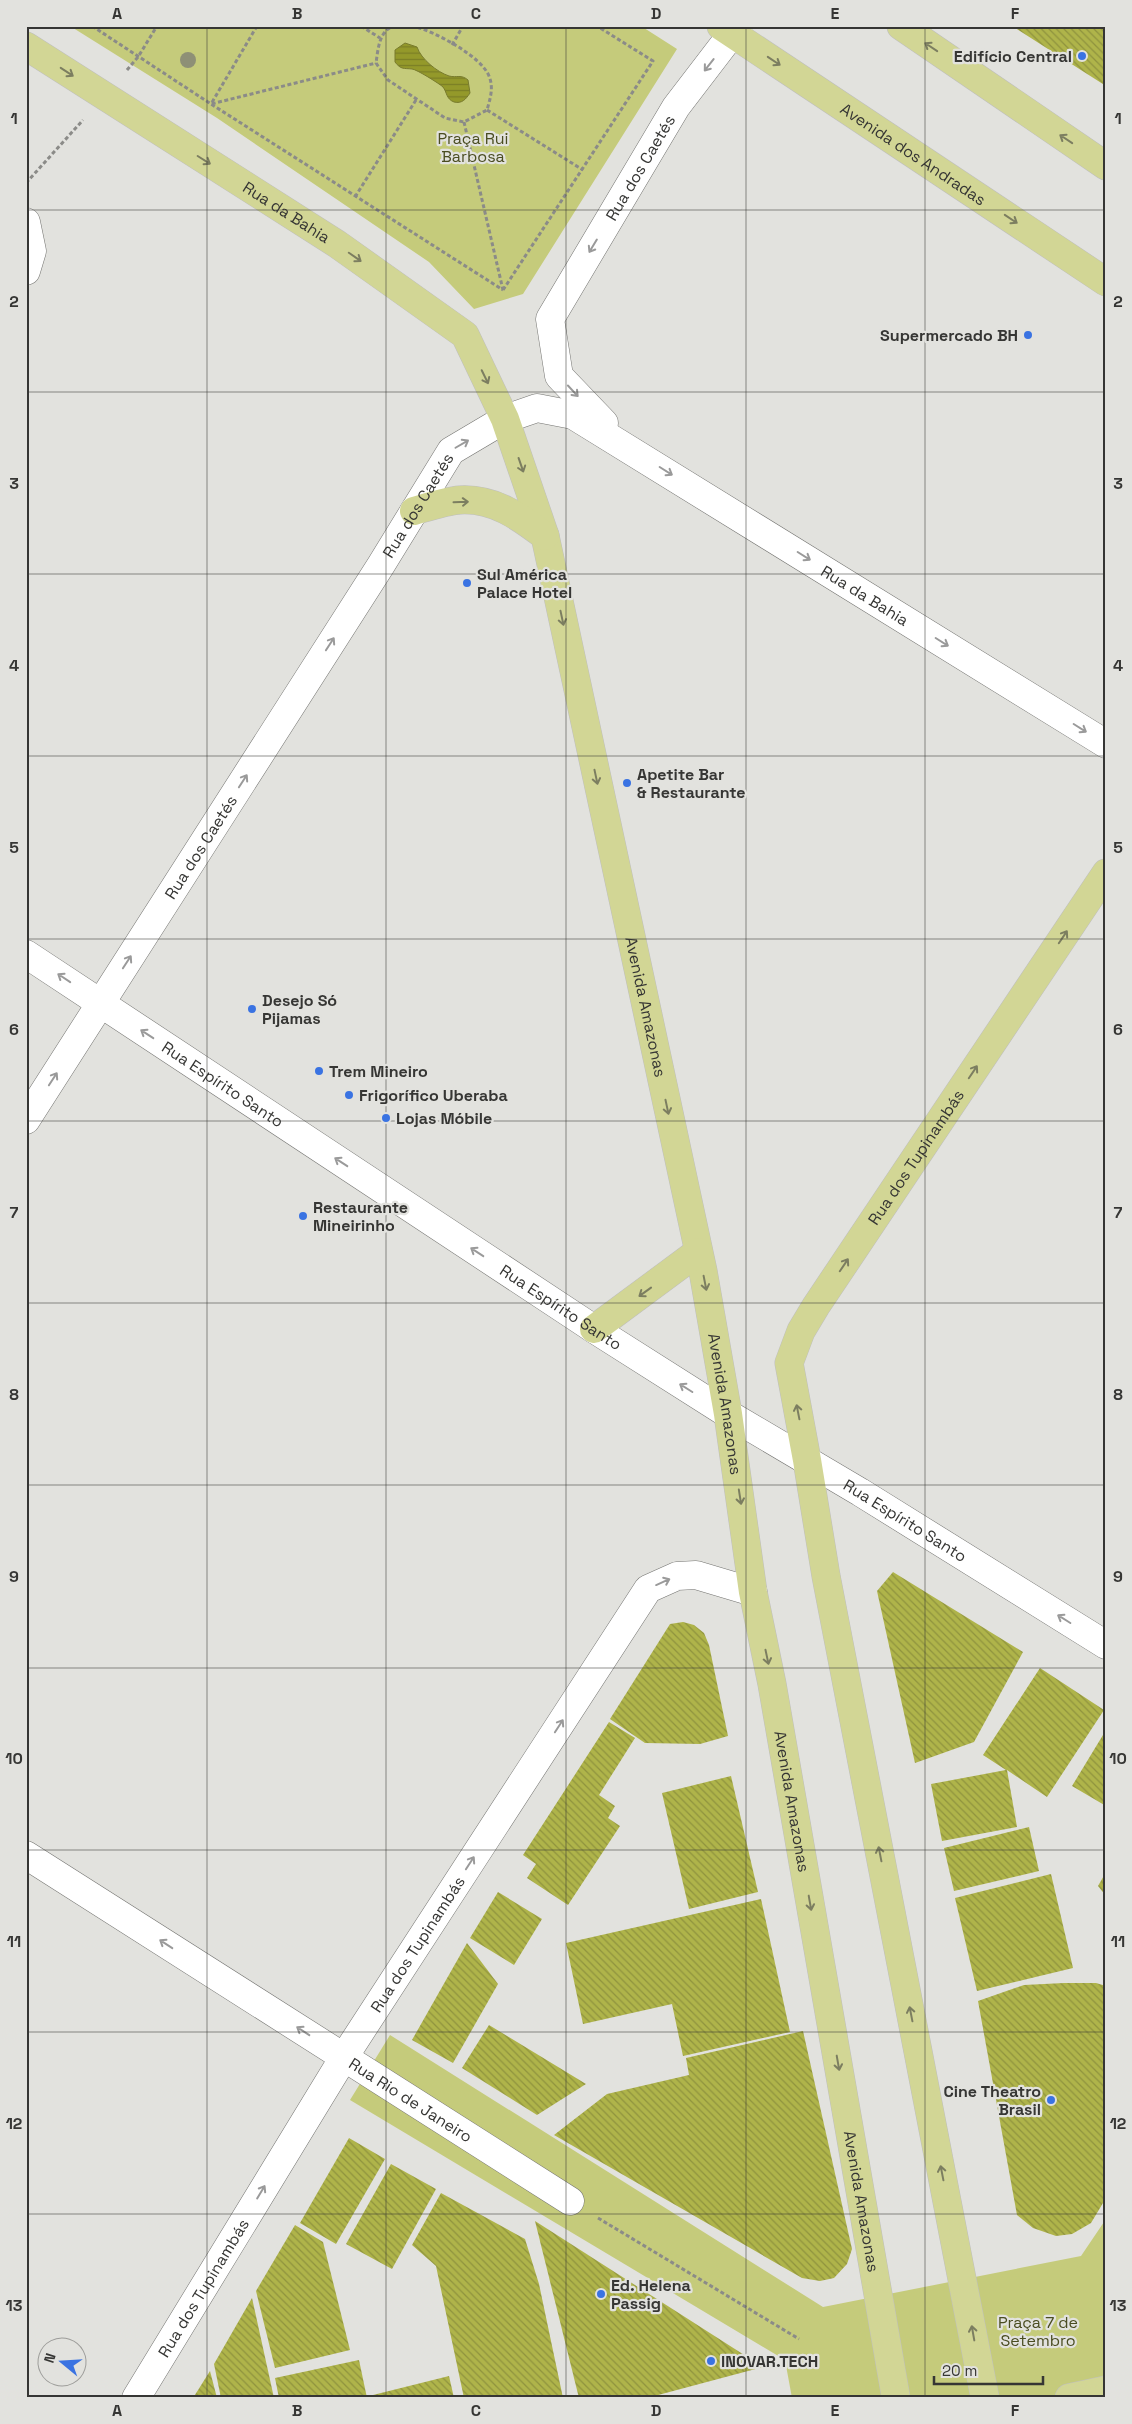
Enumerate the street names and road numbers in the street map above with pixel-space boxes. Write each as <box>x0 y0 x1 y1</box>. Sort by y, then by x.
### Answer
street label: Avenida dos Andradas <box>837 98 990 210</box>
street label: Rua dos Caetés <box>600 111 680 224</box>
street label: Rua da Bahia <box>239 176 334 248</box>
street label: Rua dos Caetés <box>378 449 458 562</box>
street label: Rua da Bahia <box>817 560 913 630</box>
street label: Rua dos Caetés <box>160 791 242 903</box>
street label: Avenida Amazonas <box>621 935 672 1079</box>
street label: Rua Espírito Santo <box>158 1036 288 1132</box>
street label: Rua dos Tupinambás <box>863 1085 969 1229</box>
street label: Rua Espírito Santo <box>496 1259 626 1355</box>
street label: Avenida Amazonas <box>704 1331 747 1476</box>
street label: Rua Espírito Santo <box>840 1474 971 1566</box>
street label: Avenida Amazonas <box>770 1729 815 1873</box>
street label: Rua dos Tupinambás <box>365 1872 469 2016</box>
street label: Rua Rio de Janeiro <box>345 2053 476 2147</box>
street label: Avenida Amazonas <box>839 2129 884 2273</box>
street label: Rua dos Tupinambás <box>153 2215 253 2361</box>

